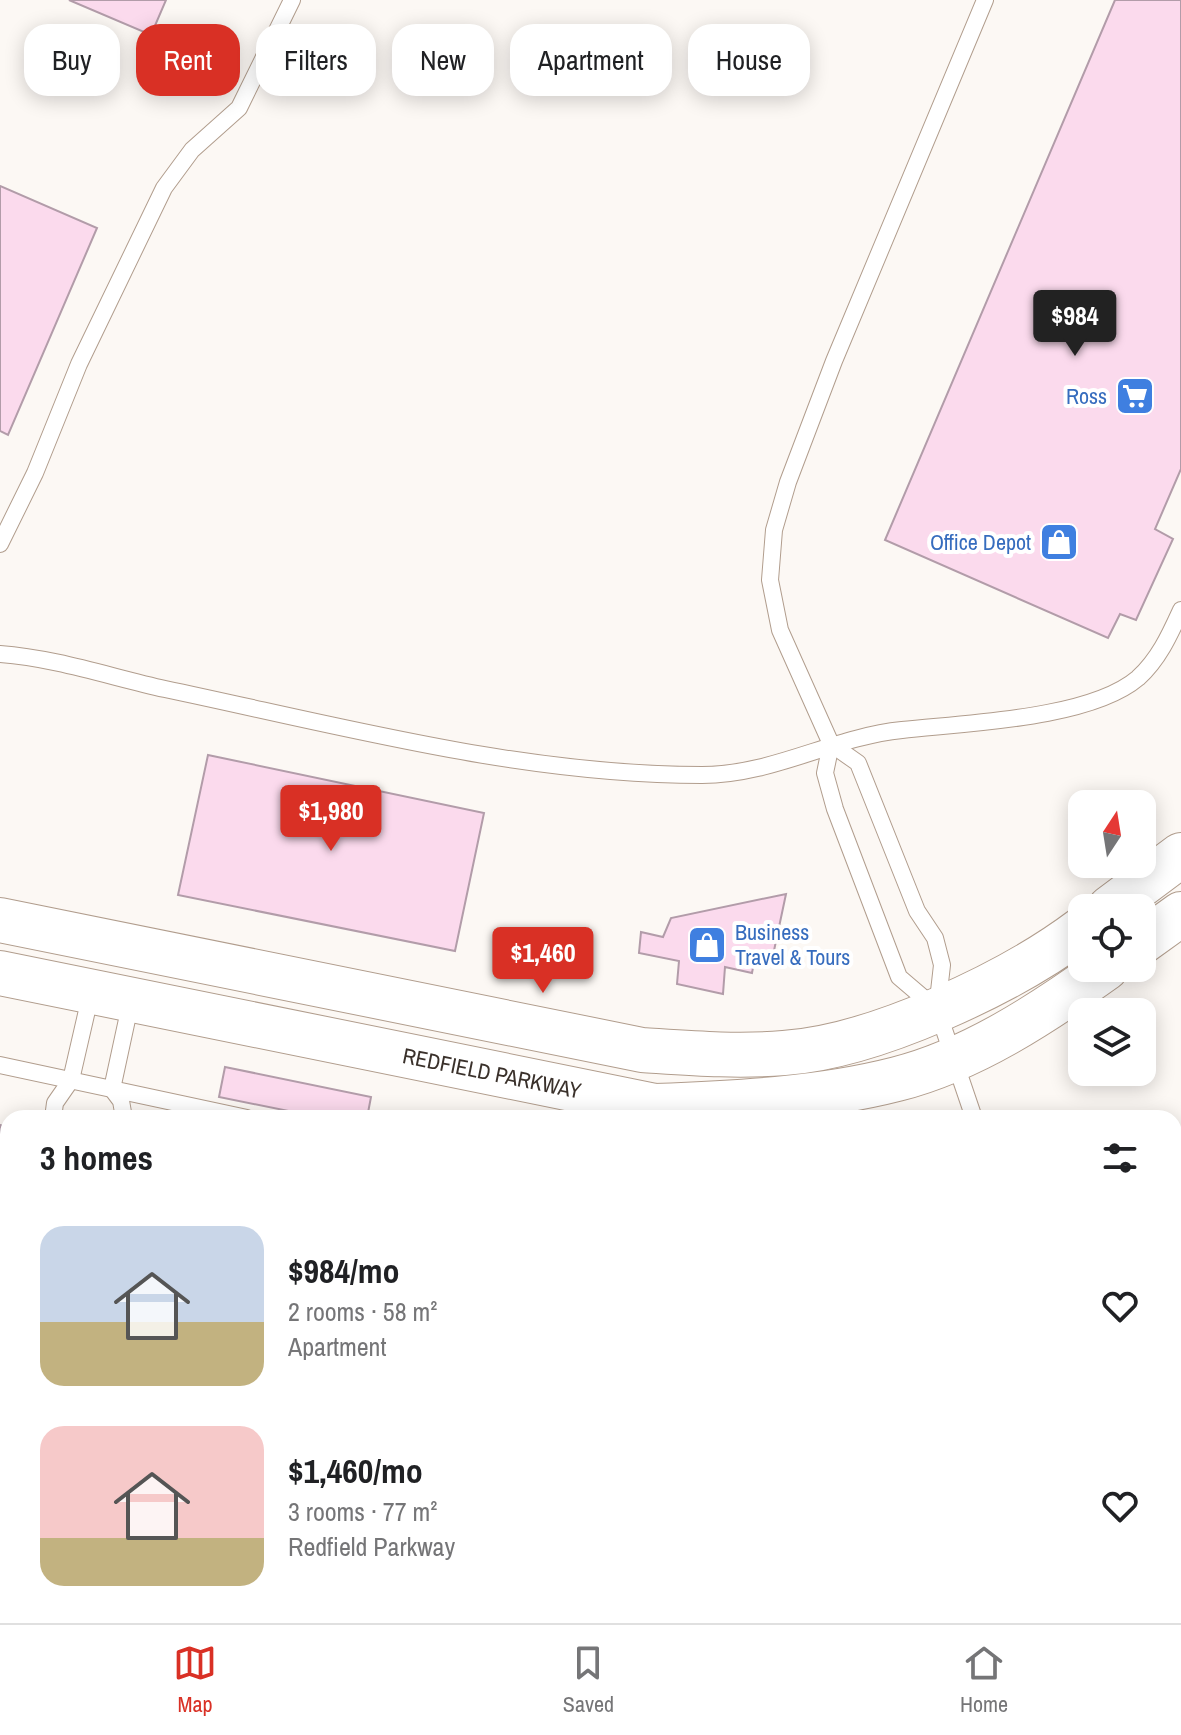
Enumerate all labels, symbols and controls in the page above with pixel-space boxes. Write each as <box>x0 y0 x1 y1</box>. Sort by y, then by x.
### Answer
chip: Buy <box>24 24 120 96</box>
chip: Rent <box>136 24 240 96</box>
chip: Filters <box>256 24 376 96</box>
chip: New <box>392 24 494 96</box>
chip: Apartment <box>510 24 672 96</box>
chip: House <box>688 24 810 96</box>
pin: $984 <box>1028 290 1122 358</box>
text: $984 <box>1051 298 1099 333</box>
supermarket icon: Ross <box>1114 375 1156 417</box>
place label: Ross <box>1066 381 1107 411</box>
shop icon: Office Depot <box>1038 521 1080 563</box>
place label: Office Depot <box>930 527 1031 557</box>
pin: $1,980 <box>266 785 396 853</box>
north arrow <box>1068 790 1156 878</box>
map controls <box>1068 790 1156 1086</box>
text: $1,980 <box>298 793 364 828</box>
button: locate <box>1068 894 1156 982</box>
place label: Business Travel & Tours <box>735 917 850 972</box>
shop icon: Business Travel & Tours <box>686 924 728 966</box>
pin: $1,460 <box>478 927 608 995</box>
text: $1,460 <box>510 935 576 970</box>
button: layers <box>1068 998 1156 1086</box>
street label: REDFIELD PARKWAY <box>400 1040 584 1106</box>
text: 3 homes <box>40 1135 153 1181</box>
icon: filters <box>1098 1136 1142 1180</box>
text: $984/mo <box>288 1248 400 1294</box>
icon: home <box>104 1258 200 1354</box>
icon: heart <box>1098 1284 1142 1328</box>
text: 2 rooms · 58 m² <box>288 1294 437 1329</box>
text: Apartment <box>288 1329 386 1364</box>
text: $1,460/mo <box>288 1448 423 1494</box>
icon: home <box>104 1458 200 1554</box>
icon: heart <box>1098 1484 1142 1528</box>
text: 3 rooms · 77 m² <box>288 1494 437 1529</box>
text: Redfield Parkway <box>288 1529 455 1564</box>
tab: Map <box>173 1641 217 1719</box>
tab: Saved <box>563 1641 614 1719</box>
tab: Home <box>960 1641 1008 1719</box>

